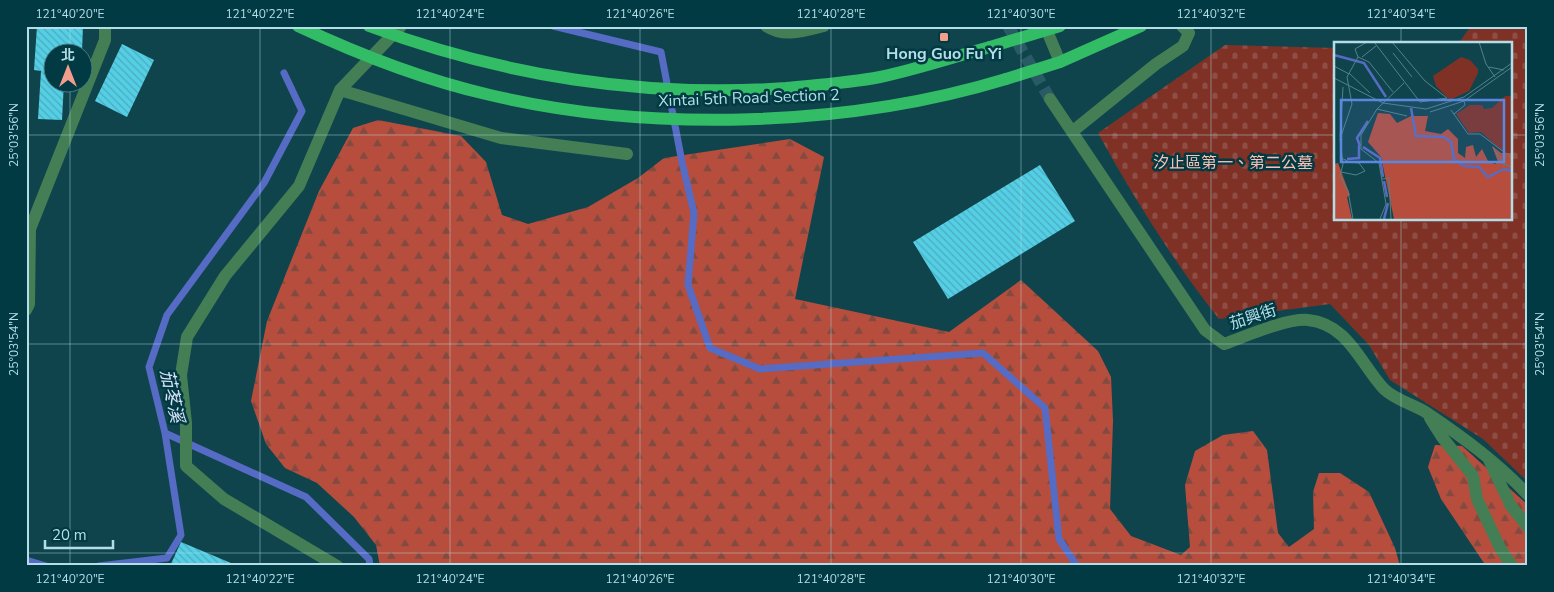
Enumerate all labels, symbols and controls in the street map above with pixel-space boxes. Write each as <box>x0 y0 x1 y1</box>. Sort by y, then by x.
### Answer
text: 121°40'20"E <box>35 6 105 22</box>
text: 121°40'22"E <box>225 6 295 22</box>
text: 121°40'24"E <box>415 6 485 22</box>
text: 121°40'26"E <box>605 6 675 22</box>
text: 121°40'28"E <box>796 6 866 22</box>
text: 121°40'30"E <box>986 6 1056 22</box>
text: 121°40'32"E <box>1176 6 1246 22</box>
text: 121°40'34"E <box>1366 6 1436 22</box>
marker: Hong Guo Fu Yi <box>938 31 950 43</box>
north arrow <box>42 42 92 92</box>
inset map <box>1334 42 1512 220</box>
place label: Hong Guo Fu Yi <box>886 43 1002 65</box>
text: 北 <box>61 46 75 65</box>
street label: Xintai 5th Road Section 2 <box>658 84 840 112</box>
text: 25°03'56"N <box>6 103 22 167</box>
text: 25°03'56"N <box>1532 103 1548 167</box>
park label: 汐止區第一、第二公墓 <box>1153 152 1313 174</box>
street label: 茄興街 <box>1227 299 1279 335</box>
text: 25°03'54"N <box>6 312 22 376</box>
text: 25°03'54"N <box>1532 312 1548 376</box>
water label: 茄苳溪 <box>155 367 190 428</box>
scale bar <box>45 517 112 549</box>
text: 20 m <box>52 525 87 545</box>
text: 121°40'20"E <box>35 571 105 587</box>
text: 121°40'22"E <box>225 571 295 587</box>
text: 121°40'24"E <box>415 571 485 587</box>
text: 121°40'26"E <box>605 571 675 587</box>
text: 121°40'28"E <box>796 571 866 587</box>
text: 121°40'30"E <box>986 571 1056 587</box>
text: 121°40'32"E <box>1176 571 1246 587</box>
text: 121°40'34"E <box>1366 571 1436 587</box>

